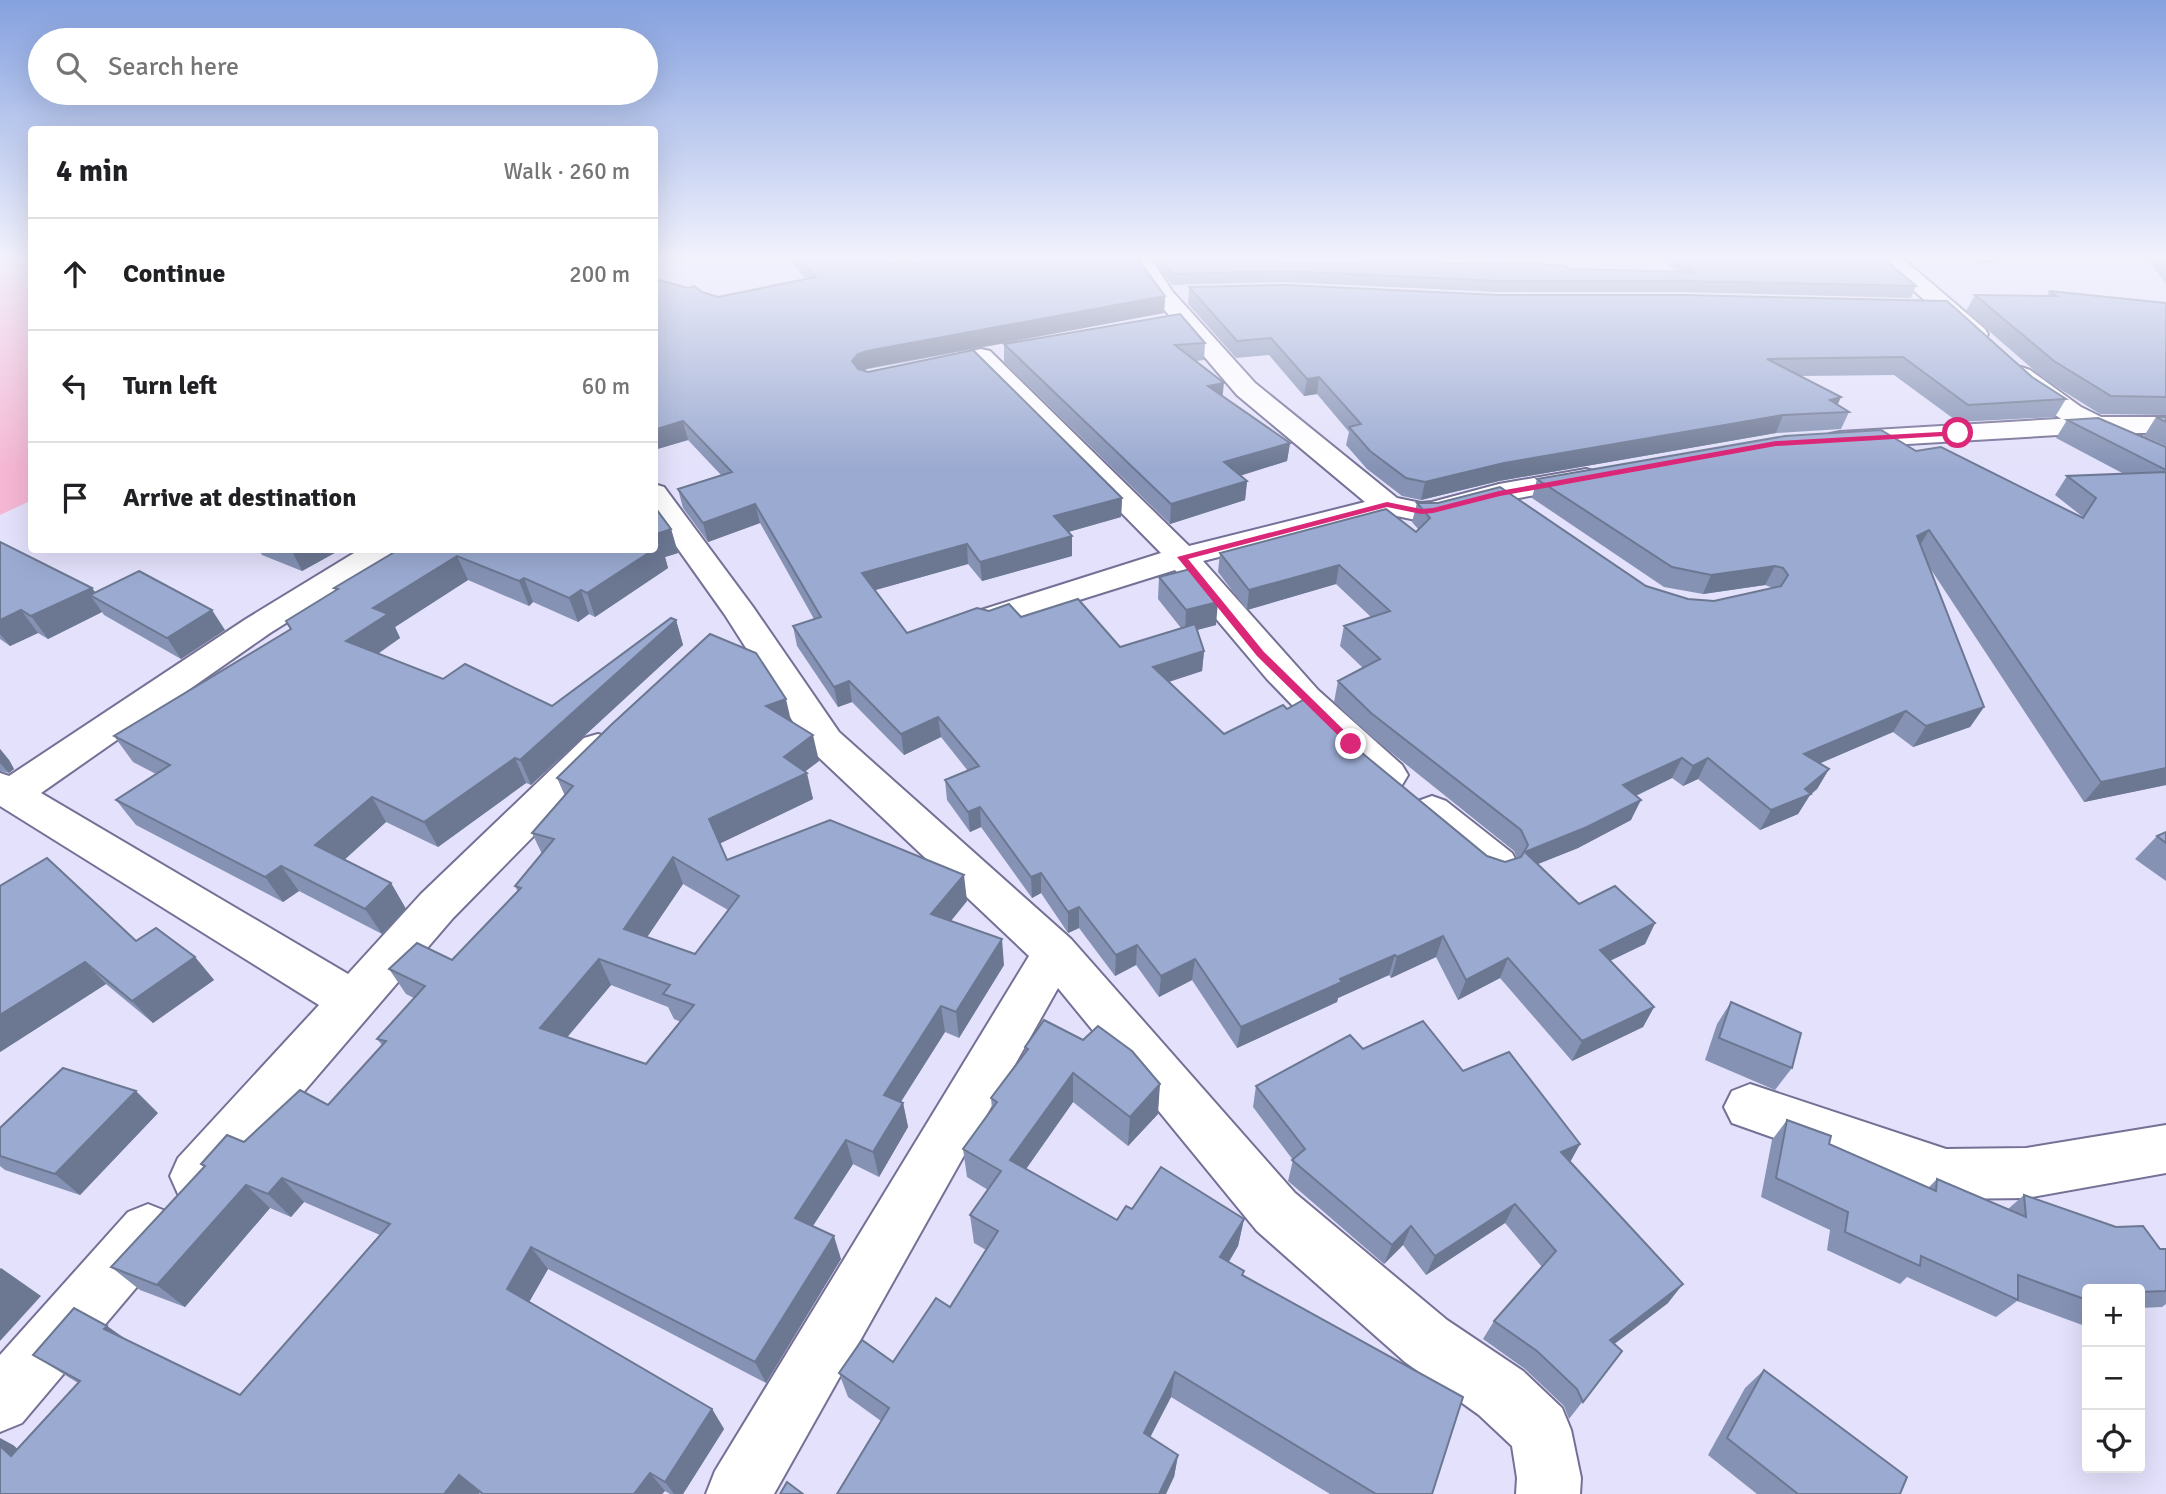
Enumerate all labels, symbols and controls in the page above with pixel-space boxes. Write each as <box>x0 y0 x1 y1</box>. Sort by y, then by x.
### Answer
search box <box>28 28 658 105</box>
icon: search <box>52 48 90 86</box>
text: Search here <box>108 51 239 83</box>
text: 4 min <box>56 153 128 190</box>
text: Walk · 260 m <box>504 157 630 186</box>
icon: ahead <box>56 255 94 293</box>
text: Continue <box>123 258 225 290</box>
text: 200 m <box>569 260 630 289</box>
icon: left <box>56 367 94 405</box>
text: Turn left <box>123 370 217 402</box>
text: 60 m <box>582 372 630 401</box>
route start <box>1942 417 1973 448</box>
icon: arrive <box>56 479 94 517</box>
text: Arrive at destination <box>123 482 356 514</box>
route end <box>1335 728 1366 759</box>
map controls <box>2082 1284 2145 1473</box>
button: + <box>2082 1284 2145 1347</box>
button: − <box>2082 1347 2145 1410</box>
button: locate <box>2082 1410 2145 1473</box>

